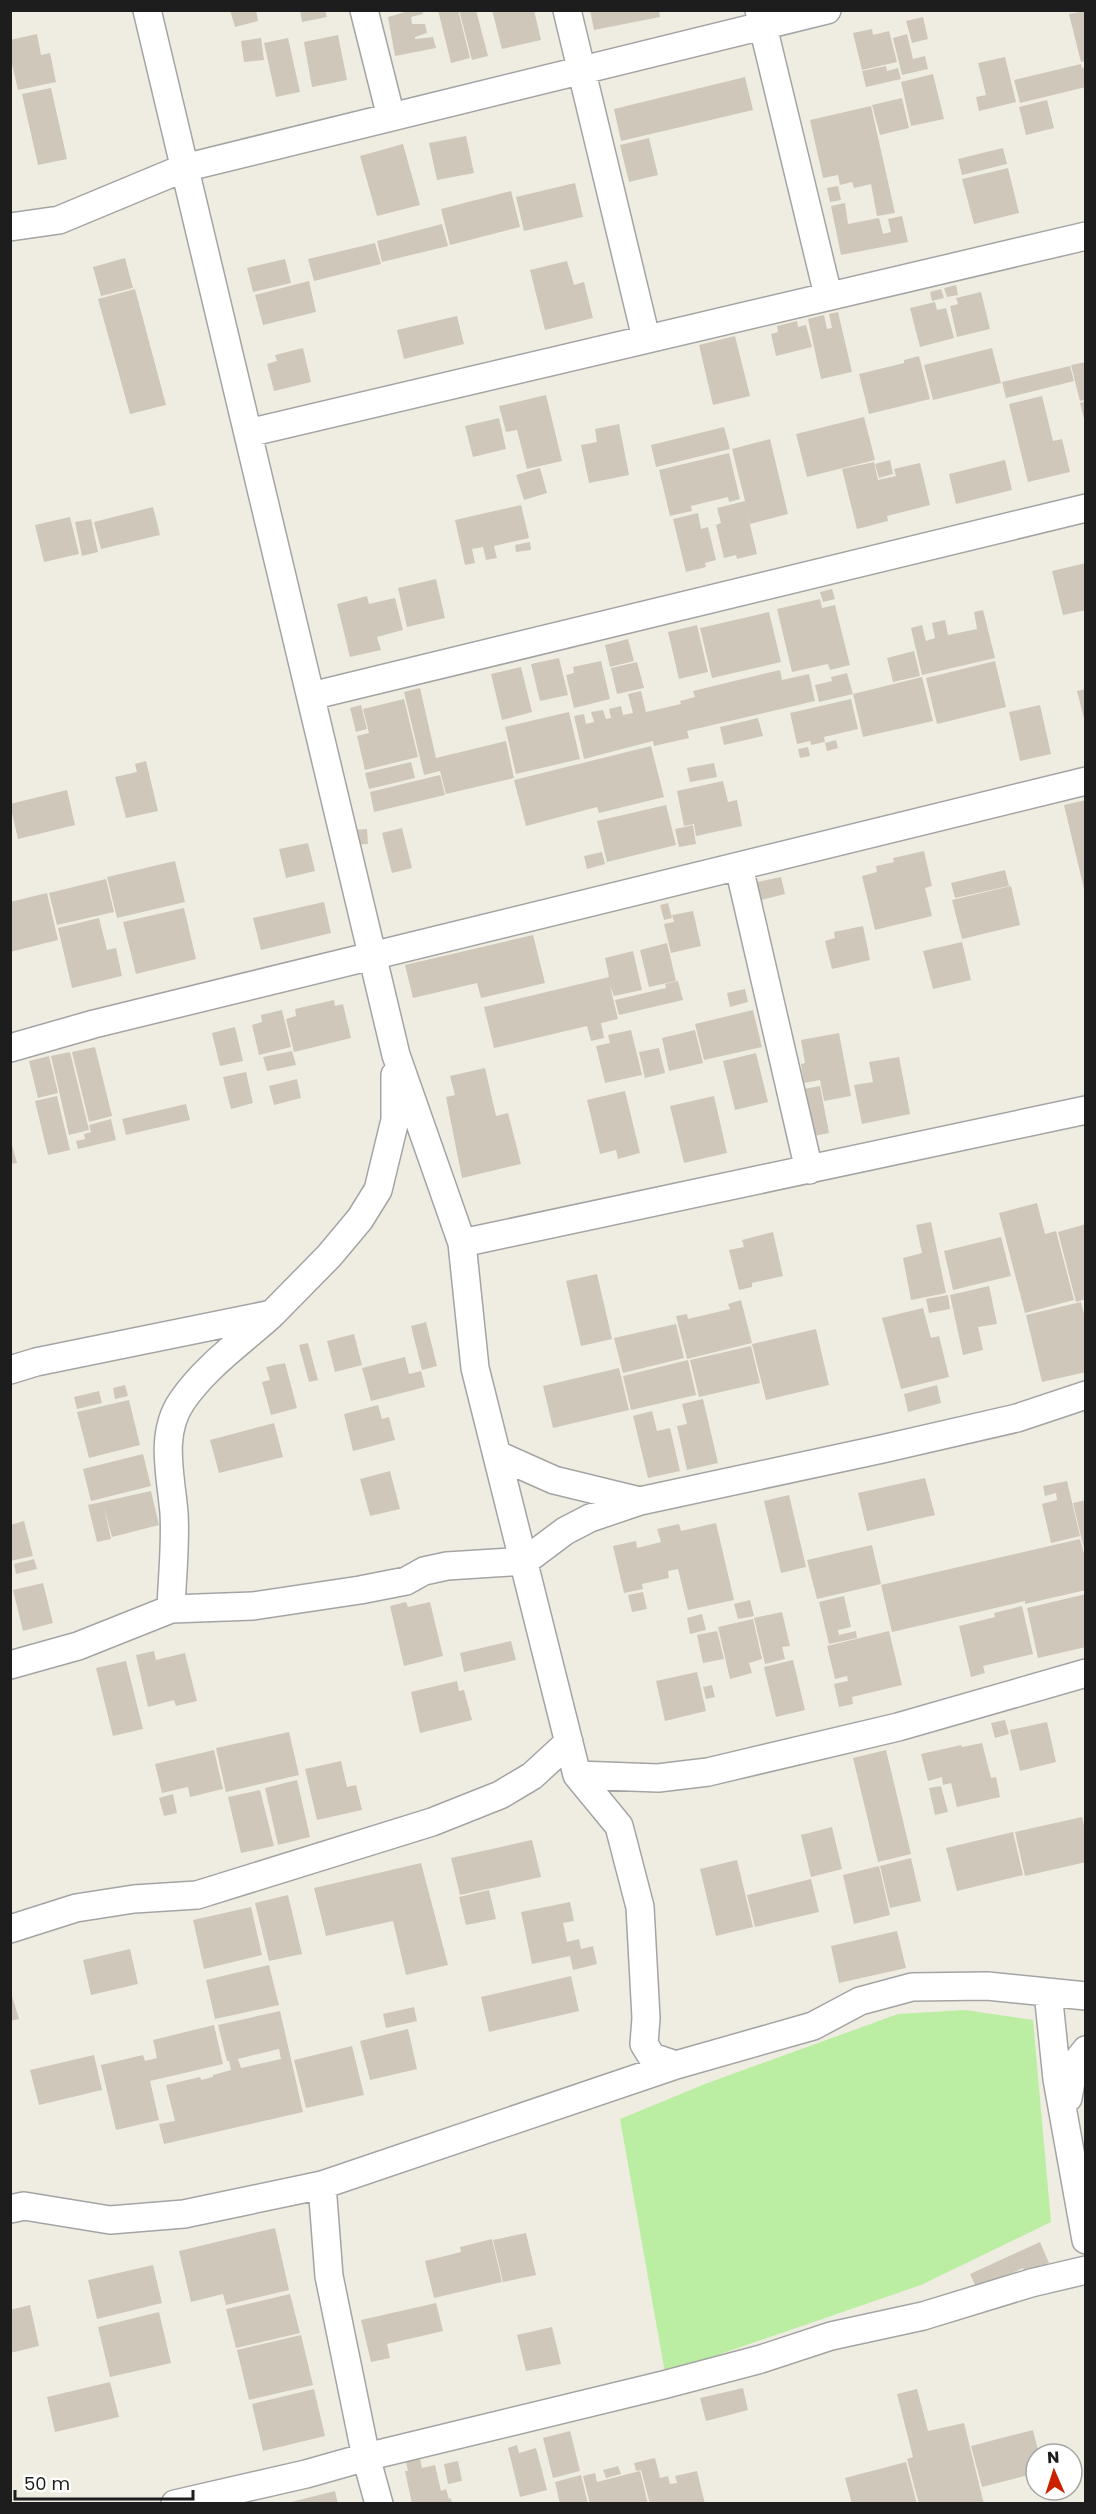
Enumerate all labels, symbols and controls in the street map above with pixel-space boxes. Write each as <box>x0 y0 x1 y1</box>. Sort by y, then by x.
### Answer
north arrow <box>1024 2442 1084 2502</box>
text: N <box>1047 2446 1060 2469</box>
scale bar <box>15 2463 194 2501</box>
text: 50 m <box>24 2471 70 2496</box>

